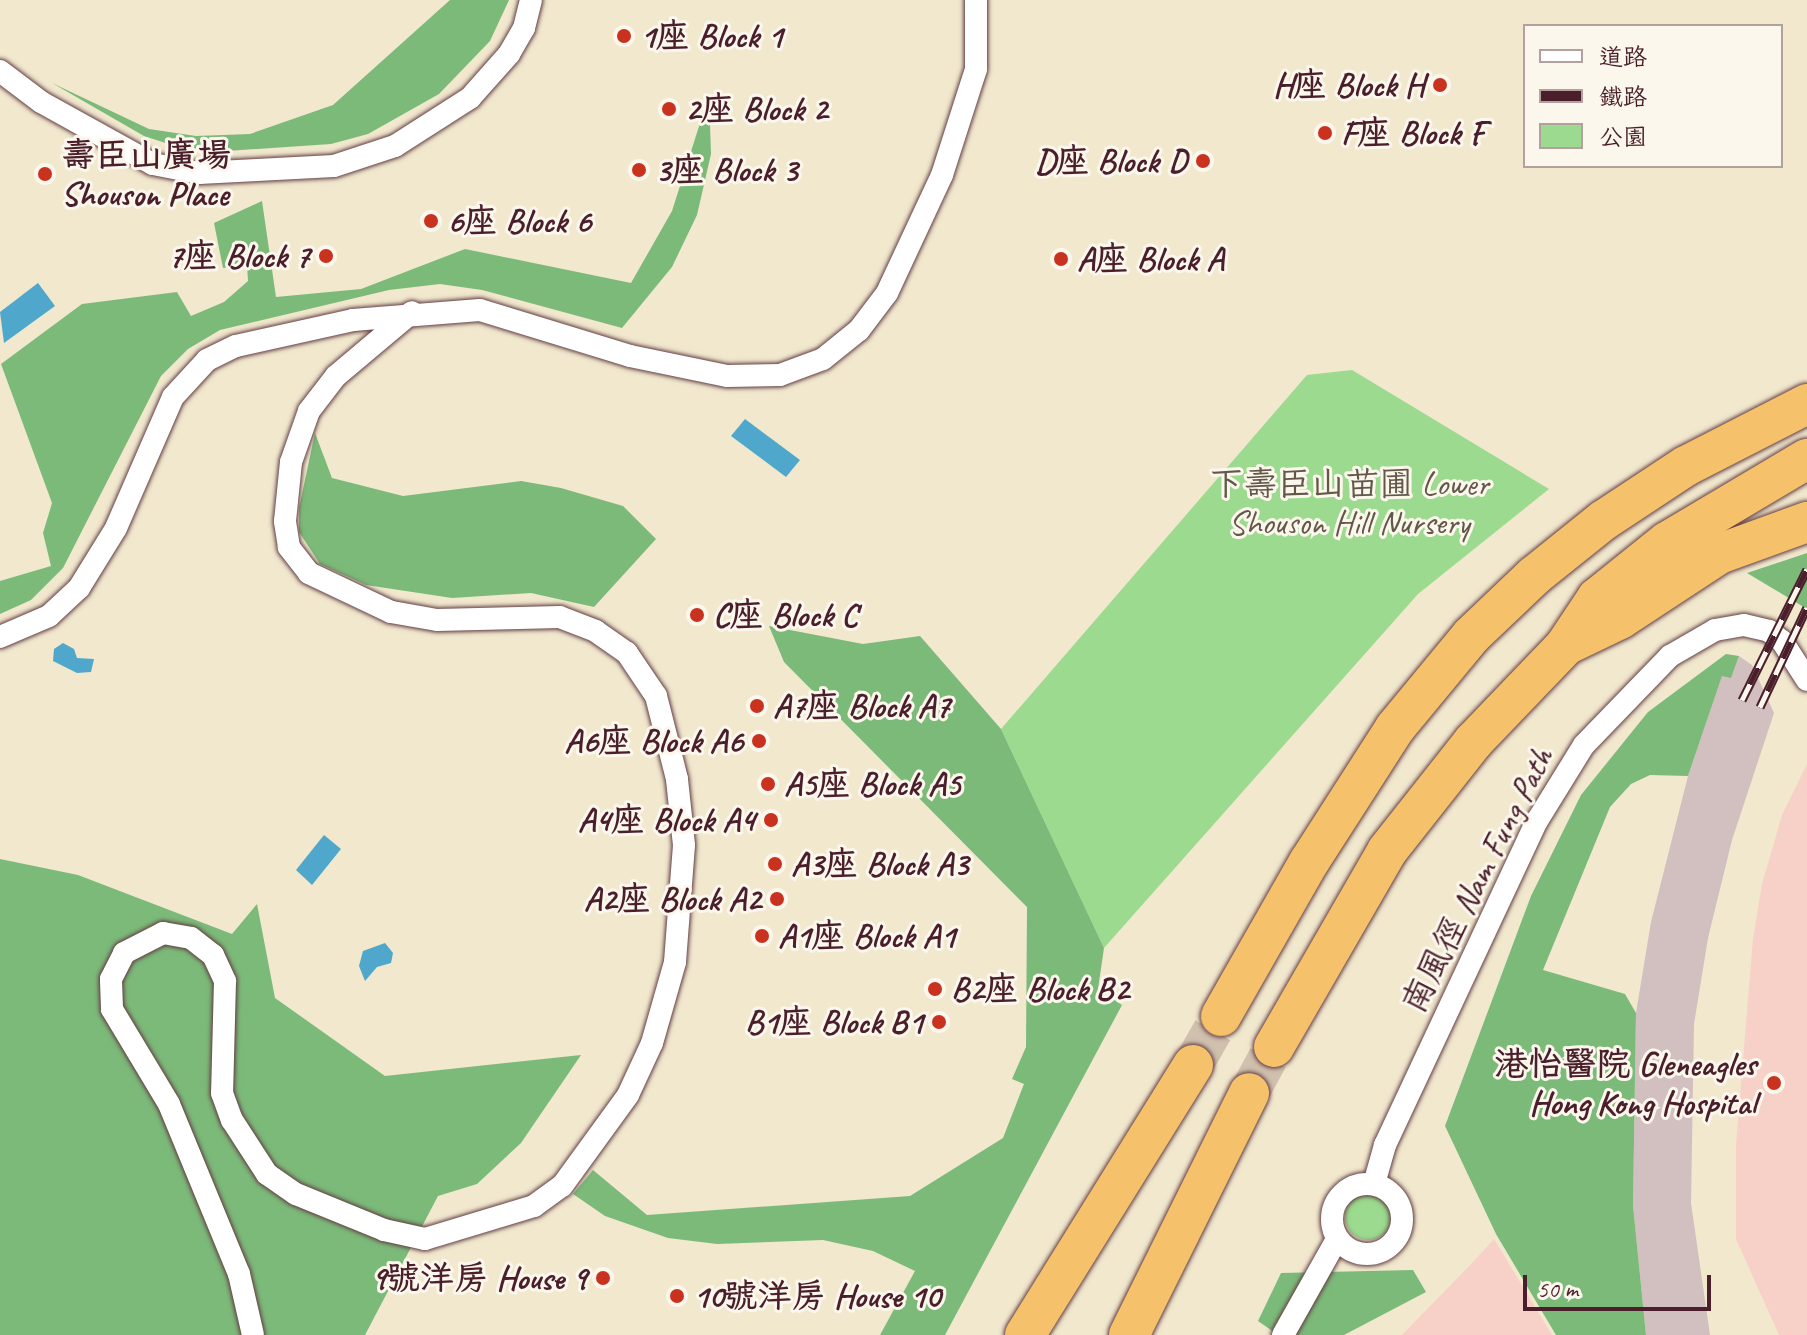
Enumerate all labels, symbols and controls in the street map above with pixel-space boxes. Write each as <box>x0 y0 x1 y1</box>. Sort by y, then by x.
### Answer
place label: 1座 Block 1 <box>640 16 782 56</box>
legend <box>1523 24 1783 168</box>
marker: 1座 Block 1 <box>615 27 633 45</box>
text: 道路 <box>1599 42 1647 72</box>
place label: H座 Block H <box>1273 65 1424 105</box>
marker: H座 Block H <box>1431 76 1449 94</box>
text: 鐵路 <box>1599 82 1647 112</box>
place label: 2座 Block 2 <box>685 89 827 129</box>
marker: 2座 Block 2 <box>660 100 678 118</box>
place label: F座 Block F <box>1341 113 1485 153</box>
text: 公園 <box>1599 122 1647 152</box>
marker: F座 Block F <box>1316 124 1334 142</box>
place label: 壽臣山廣場 Shouson Place <box>61 134 231 214</box>
place label: D座 Block D <box>1035 141 1187 181</box>
place label: 3座 Block 3 <box>655 150 797 190</box>
marker: D座 Block D <box>1194 152 1212 170</box>
marker: 3座 Block 3 <box>630 161 648 179</box>
marker: 壽臣山廣場 Shouson Place <box>36 165 54 183</box>
place label: 6座 Block 6 <box>447 201 591 241</box>
marker: 6座 Block 6 <box>422 212 440 230</box>
place label: 7座 Block 7 <box>168 236 310 276</box>
place label: A座 Block A <box>1077 239 1224 279</box>
marker: 7座 Block 7 <box>317 247 335 265</box>
marker: A座 Block A <box>1052 250 1070 268</box>
park label: 下壽臣山苗圃 Lower Shouson Hill Nursery <box>1209 463 1489 542</box>
place label: C座 Block C <box>713 595 857 635</box>
marker: C座 Block C <box>688 606 706 624</box>
place label: A7座 Block A7 <box>773 686 950 726</box>
marker: A7座 Block A7 <box>748 697 766 715</box>
place label: A6座 Block A6 <box>564 721 743 761</box>
marker: A6座 Block A6 <box>750 732 768 750</box>
street label: 南風徑 Nam Fung Path <box>1393 741 1561 1019</box>
place label: A5座 Block A5 <box>784 764 960 804</box>
marker: A5座 Block A5 <box>759 775 777 793</box>
place label: A4座 Block A4 <box>578 800 755 840</box>
marker: A4座 Block A4 <box>762 811 780 829</box>
place label: A3座 Block A3 <box>791 844 968 884</box>
marker: A3座 Block A3 <box>766 855 784 873</box>
place label: A2座 Block A2 <box>584 879 761 919</box>
marker: A2座 Block A2 <box>768 890 786 908</box>
place label: A1座 Block A1 <box>778 916 955 956</box>
marker: A1座 Block A1 <box>753 927 771 945</box>
place label: B2座 Block B2 <box>951 969 1129 1009</box>
marker: B2座 Block B2 <box>926 980 944 998</box>
place label: B1座 Block B1 <box>745 1002 923 1042</box>
marker: B1座 Block B1 <box>930 1013 948 1031</box>
place label: 港怡醫院 Gleneagles Hong Kong Hospital <box>1494 1043 1756 1122</box>
marker: 港怡醫院 Gleneagles Hong Kong Hospital <box>1763 1072 1785 1094</box>
place label: 9號洋房 House 9 <box>371 1258 587 1298</box>
scale bar <box>1527 1259 1715 1309</box>
marker: 9號洋房 House 9 <box>594 1269 612 1287</box>
text: 50 m <box>1537 1274 1578 1304</box>
place label: 10號洋房 House 10 <box>693 1276 940 1316</box>
marker: 10號洋房 House 10 <box>668 1287 686 1305</box>

